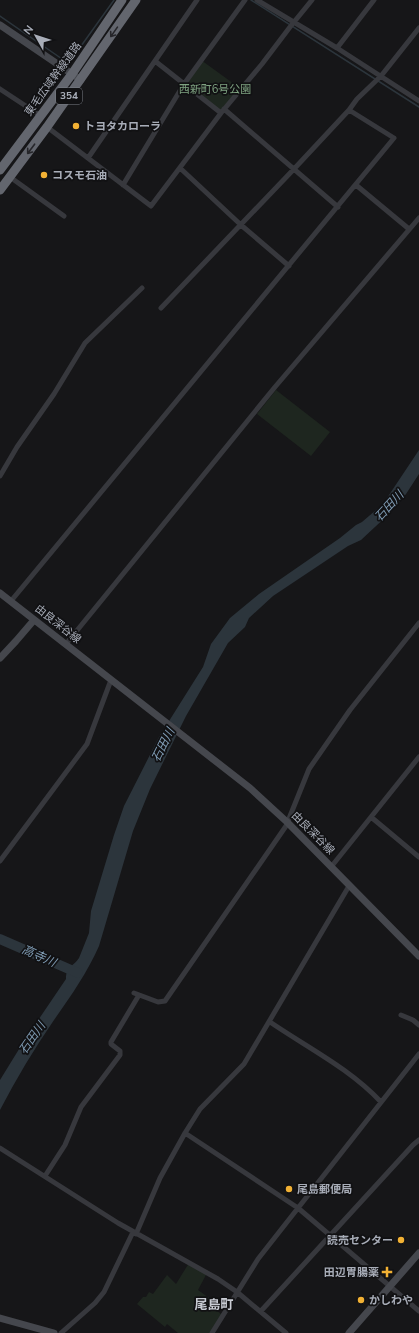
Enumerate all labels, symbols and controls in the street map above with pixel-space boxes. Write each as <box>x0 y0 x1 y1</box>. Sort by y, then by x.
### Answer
north arrow <box>16 16 56 56</box>
text: N <box>20 22 37 38</box>
one-way arrow <box>110 26 118 37</box>
street label: 東毛広域幹線道路 <box>21 39 85 119</box>
park label: 西新町6号公園 <box>179 82 251 97</box>
road number: 354 <box>56 88 82 104</box>
place label: トヨタカローラ <box>84 119 161 134</box>
marker: トヨタカローラ <box>71 121 81 131</box>
one-way arrow <box>26 144 35 155</box>
place label: コスモ石油 <box>52 168 107 183</box>
marker: コスモ石油 <box>39 170 49 180</box>
water label: 石田川 <box>371 486 408 525</box>
street label: 由良深谷線 <box>32 601 84 647</box>
water label: 石田川 <box>148 724 179 765</box>
street label: 由良深谷線 <box>288 808 338 858</box>
water label: 高寺川 <box>19 941 61 971</box>
water label: 石田川 <box>15 1017 50 1057</box>
place label: 尾島郵便局 <box>297 1182 352 1197</box>
marker: 尾島郵便局 <box>284 1184 294 1194</box>
place label: 読売センター <box>327 1233 393 1248</box>
marker: 読売センター <box>396 1235 406 1245</box>
place label: 田辺胃腸薬 <box>324 1265 379 1280</box>
marker: 田辺胃腸薬 <box>382 1267 392 1277</box>
place label: かしわや <box>369 1293 413 1308</box>
marker: かしわや <box>356 1295 366 1305</box>
district label: 尾島町 <box>194 1296 234 1314</box>

